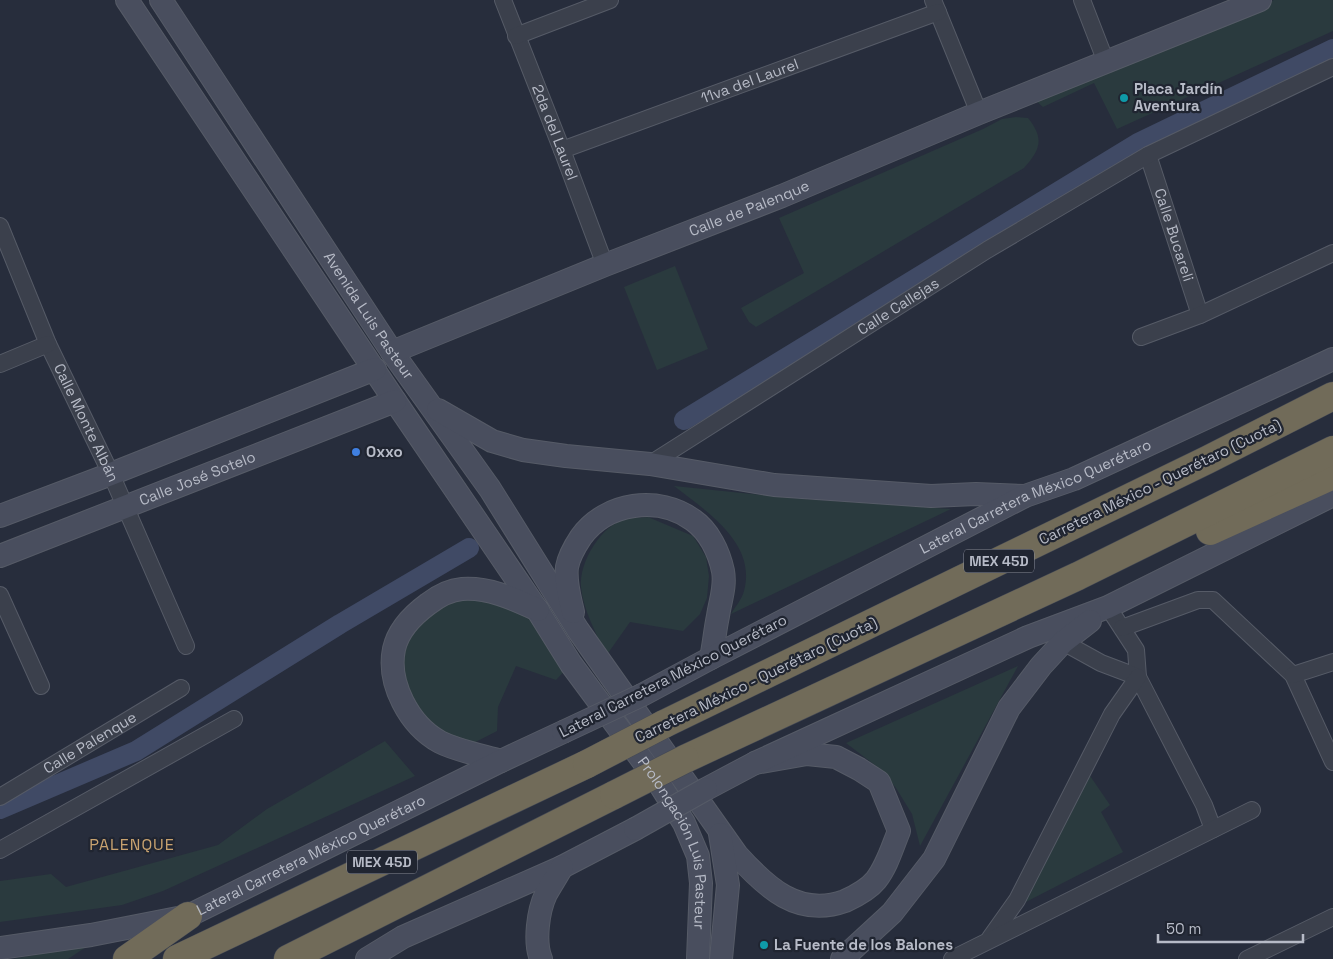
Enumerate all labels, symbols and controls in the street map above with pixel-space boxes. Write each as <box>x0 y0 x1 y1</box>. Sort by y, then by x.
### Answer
street label: 11va del Laurel <box>698 54 801 107</box>
place label: Placa Jardín Aventura <box>1134 79 1223 115</box>
street label: 2da del Laurel <box>528 81 582 183</box>
marker: Placa Jardín Aventura <box>1118 92 1130 104</box>
street label: Calle de Palenque <box>686 176 812 240</box>
street label: Calle Bucareli <box>1150 186 1198 284</box>
street label: Avenida Luis Pasteur <box>320 248 419 383</box>
street label: Calle Callejas <box>854 273 942 339</box>
street label: Calle Monte Albán <box>50 360 123 485</box>
street label: Carretera México - Querétaro (Cuota) <box>1035 414 1285 550</box>
street label: Lateral Carretera México Querétaro <box>916 435 1154 558</box>
place label: Oxxo <box>366 442 403 461</box>
marker: Oxxo <box>350 446 362 458</box>
street label: Calle José Sotelo <box>136 447 258 510</box>
road number: MEX 45D <box>964 550 1034 572</box>
street label: Lateral Carretera México Querétaro <box>556 610 790 741</box>
street label: Carretera México - Querétaro (Cuota) <box>631 612 881 748</box>
street label: Calle Palenque <box>40 707 140 778</box>
street label: Prolongación Luis Pasteur <box>634 752 711 930</box>
street label: Lateral Carretera México Querétaro <box>193 790 428 919</box>
district label: PALENQUE <box>89 834 175 855</box>
road number: MEX 45D <box>347 850 417 874</box>
scale bar <box>1158 912 1303 944</box>
text: 50 m <box>1166 919 1201 938</box>
place label: La Fuente de los Balones <box>774 935 953 954</box>
marker: La Fuente de los Balones <box>758 939 770 951</box>

